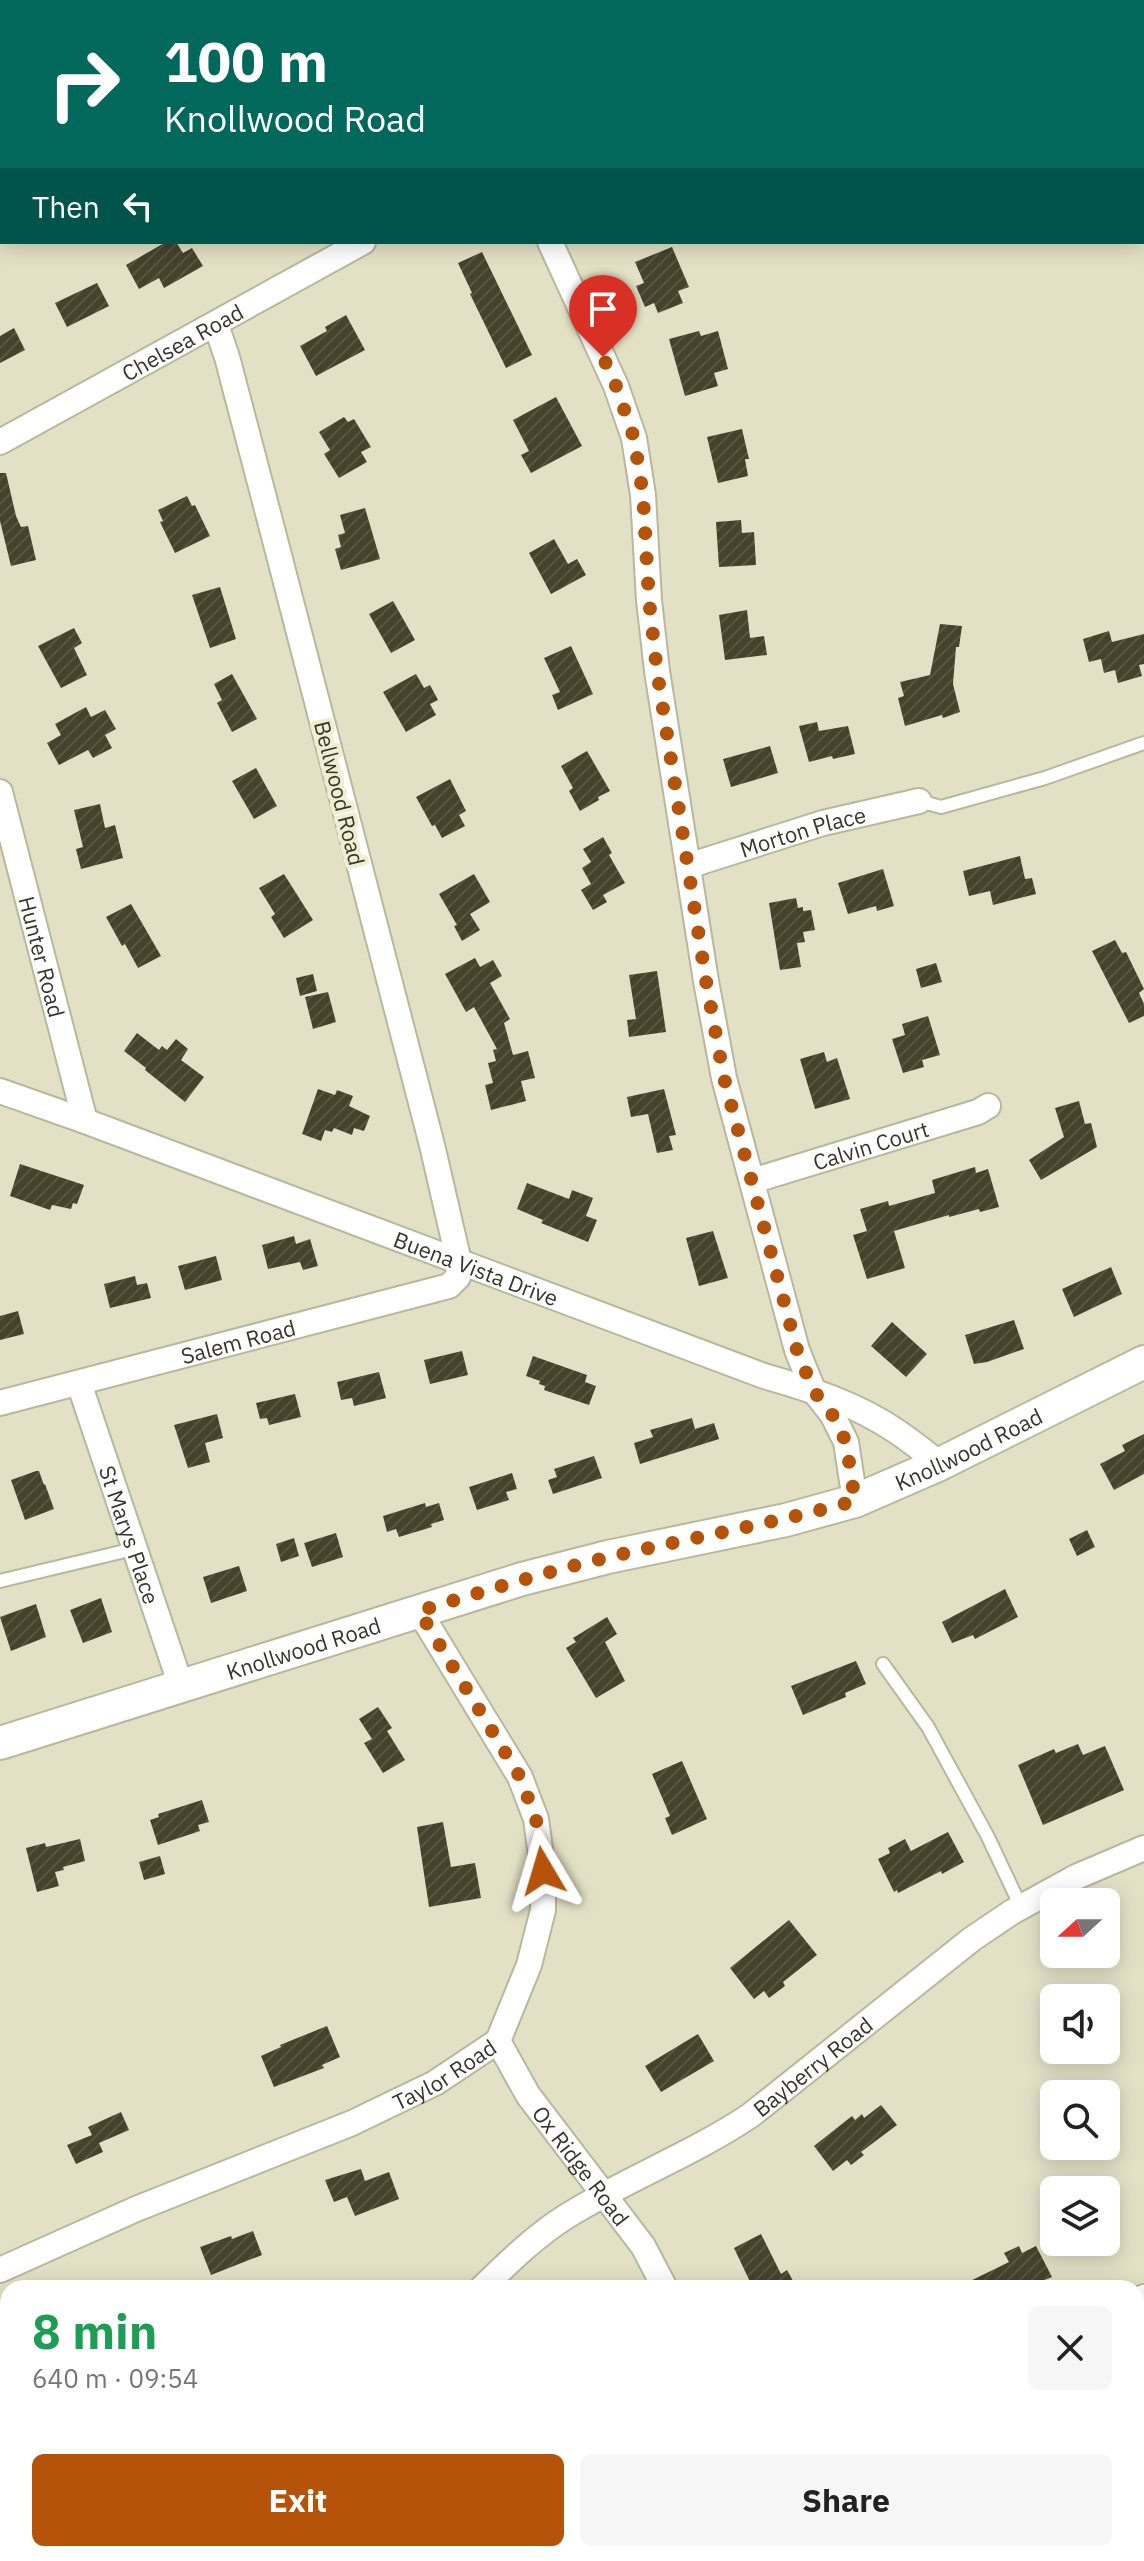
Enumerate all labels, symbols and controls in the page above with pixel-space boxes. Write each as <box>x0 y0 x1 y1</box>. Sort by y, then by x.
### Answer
text: 100 m <box>164 25 328 97</box>
icon: right <box>32 32 136 136</box>
text: Knollwood Road <box>164 95 426 142</box>
icon: left <box>116 184 160 228</box>
text: Then <box>32 187 100 226</box>
pin <box>569 275 637 357</box>
icon: arrive <box>581 287 625 331</box>
street label: Chelsea Road <box>116 296 248 387</box>
street label: Bellwood Road <box>308 718 372 868</box>
street label: Morton Place <box>736 799 869 863</box>
street label: Hunter Road <box>13 893 72 1020</box>
street label: Calvin Court <box>809 1113 932 1176</box>
street label: Buena Vista Drive <box>390 1224 563 1312</box>
street label: Salem Road <box>177 1312 299 1370</box>
street label: Knollwood Road <box>890 1401 1047 1497</box>
street label: St Marys Place <box>93 1462 167 1608</box>
street label: Knollwood Road <box>223 1610 384 1686</box>
position arrow <box>501 1829 585 1913</box>
north arrow <box>1040 1888 1120 1968</box>
map controls <box>1040 1888 1120 2256</box>
button: sound <box>1040 1984 1120 2064</box>
street label: Bayberry Road <box>747 2010 878 2123</box>
street label: Taylor Road <box>388 2032 502 2116</box>
button: search <box>1040 2080 1120 2160</box>
street label: Ox Ridge Road <box>526 2099 637 2231</box>
button: layers <box>1040 2176 1120 2256</box>
text: 8 min <box>32 2300 157 2362</box>
button: close <box>1028 2306 1112 2390</box>
text: 640 m · 09:54 <box>32 2361 198 2395</box>
button: Exit <box>32 2454 564 2546</box>
button: Share <box>580 2454 1112 2546</box>

